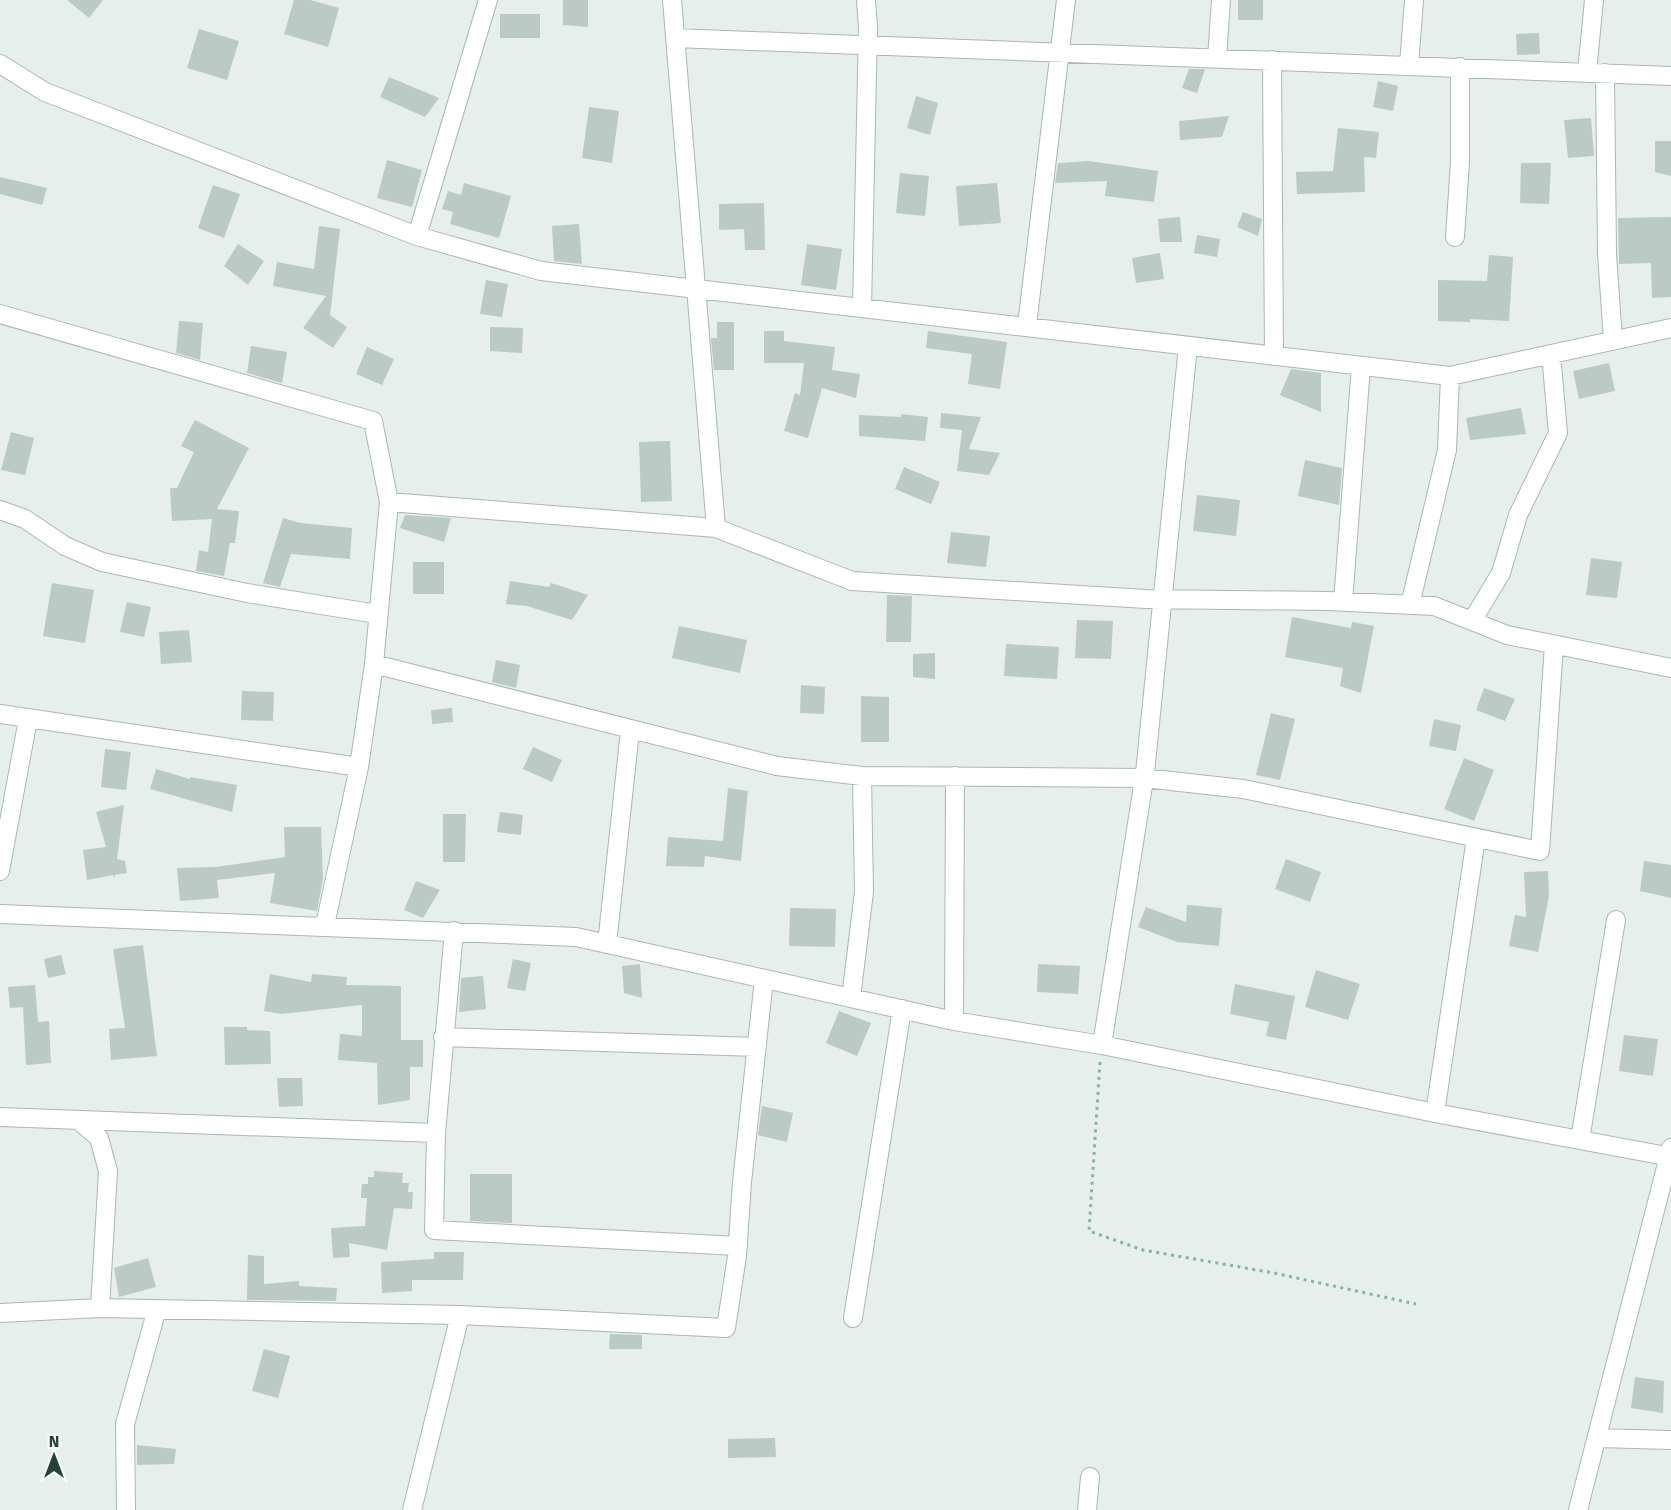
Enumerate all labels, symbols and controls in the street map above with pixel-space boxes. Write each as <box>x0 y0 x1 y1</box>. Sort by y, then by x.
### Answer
north arrow <box>24 1426 84 1486</box>
text: N <box>49 1432 59 1451</box>

